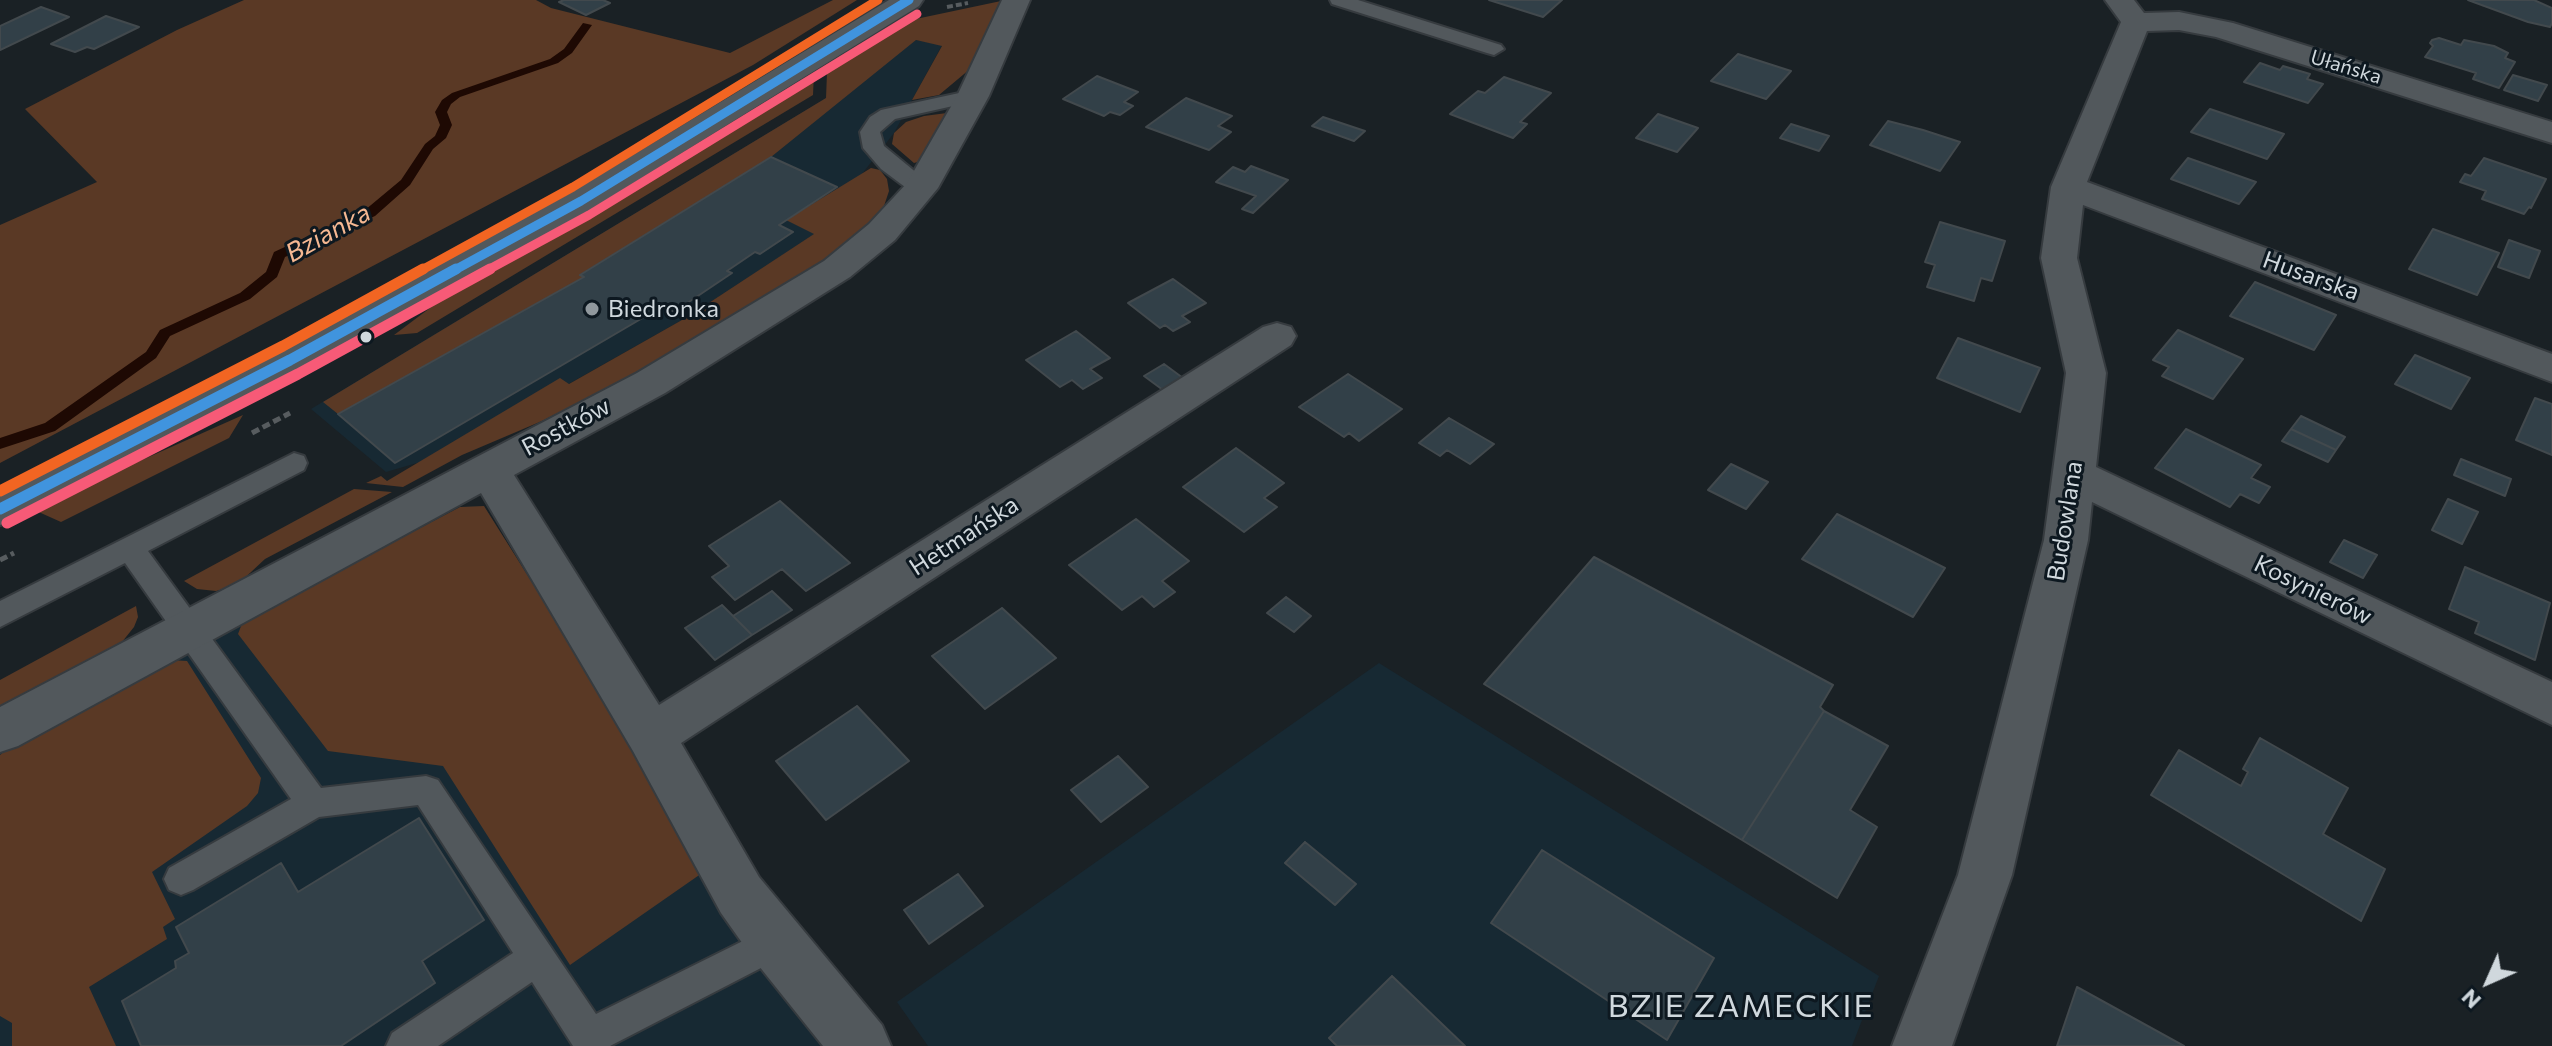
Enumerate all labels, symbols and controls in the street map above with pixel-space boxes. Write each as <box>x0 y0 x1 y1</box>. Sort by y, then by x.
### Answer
street label: Ułańska <box>2308 45 2384 89</box>
water label: Bzianka <box>280 197 376 269</box>
street label: Husarska <box>2259 245 2363 307</box>
place label: Biedronka <box>608 295 719 323</box>
marker: Biedronka <box>583 300 601 318</box>
unlabelled marker <box>358 329 374 345</box>
street label: Rostków <box>517 392 615 462</box>
street label: Budowlana <box>2041 459 2089 583</box>
street label: Hetmańska <box>904 490 1024 582</box>
street label: Kosynierów <box>2249 549 2377 631</box>
north arrow <box>2448 942 2528 1022</box>
text: N <box>2455 984 2486 1015</box>
district label: BZIE ZAMECKIE <box>1608 987 1874 1025</box>

